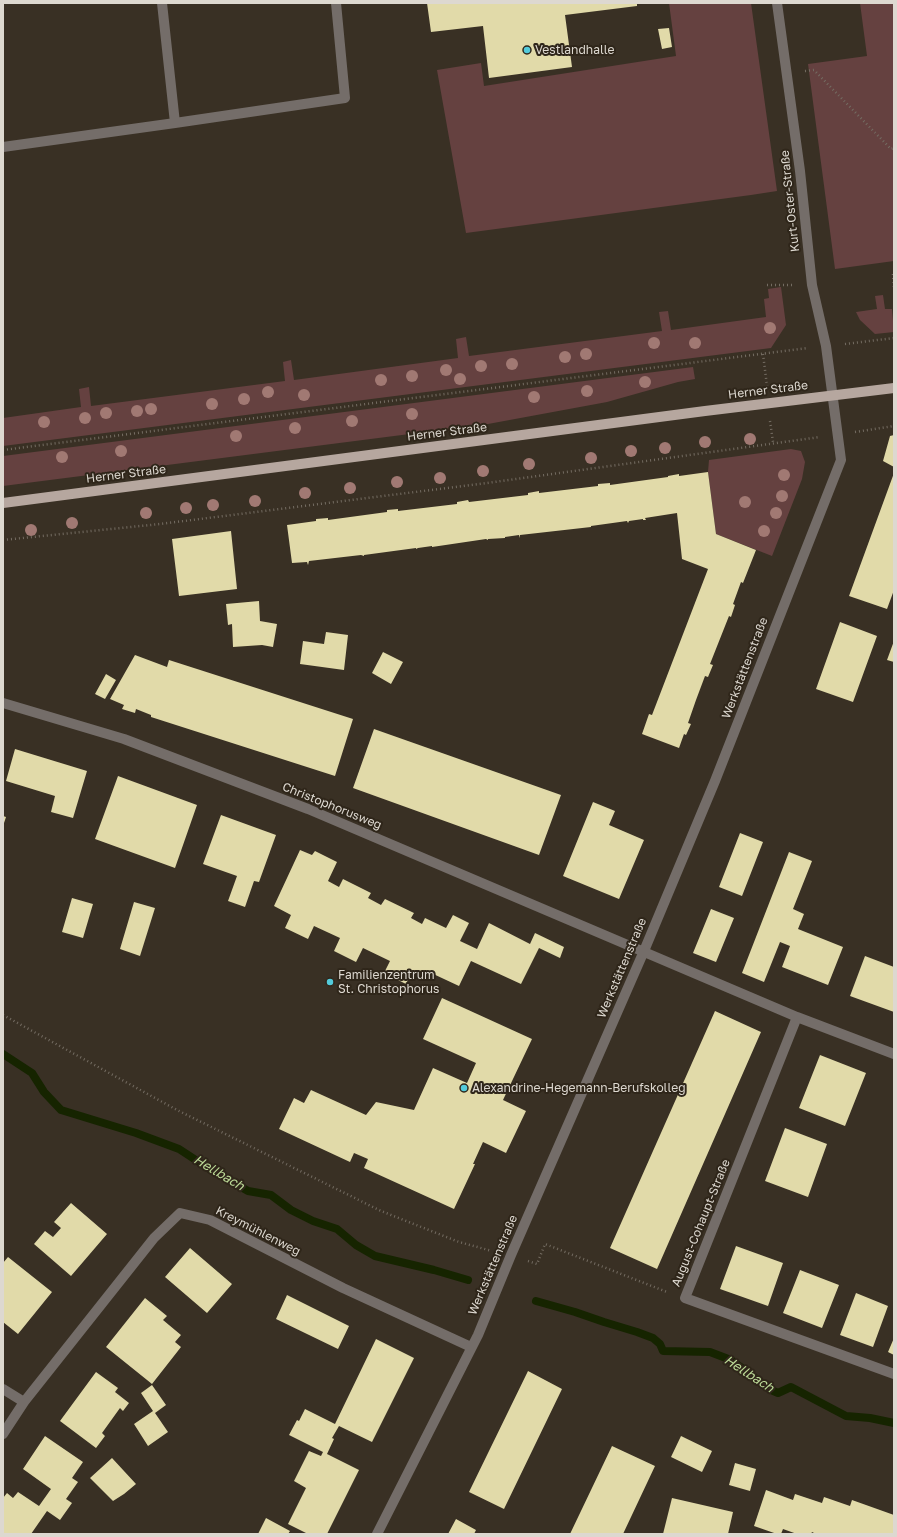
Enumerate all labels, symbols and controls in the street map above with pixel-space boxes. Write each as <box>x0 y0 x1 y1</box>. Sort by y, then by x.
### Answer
place label: Vestlandhalle <box>535 43 614 57</box>
marker: Vestlandhalle <box>522 45 532 55</box>
street label: Kurt-Oster-Straße <box>777 149 803 253</box>
street label: Herner Straße <box>727 378 809 402</box>
street label: Herner Straße <box>406 420 488 444</box>
street label: Herner Straße <box>85 462 167 486</box>
street label: Werkstättenstraße <box>719 615 771 721</box>
street label: Christophorusweg <box>280 779 384 833</box>
street label: Werkstättenstraße <box>594 916 650 1020</box>
place label: Familienzentrum St. Christophorus <box>338 968 439 996</box>
marker: Familienzentrum St. Christophorus <box>325 977 335 987</box>
place label: Alexandrine-Hegemann-Berufskolleg <box>472 1081 686 1095</box>
marker: Alexandrine-Hegemann-Berufskolleg <box>459 1083 469 1093</box>
water label: Hellbach <box>191 1152 247 1194</box>
street label: August-Cohaupt-Straße <box>669 1157 733 1289</box>
street label: Kreymühlenweg <box>213 1203 303 1259</box>
street label: Werkstättenstraße <box>465 1213 521 1317</box>
water label: Hellbach <box>721 1352 777 1396</box>

